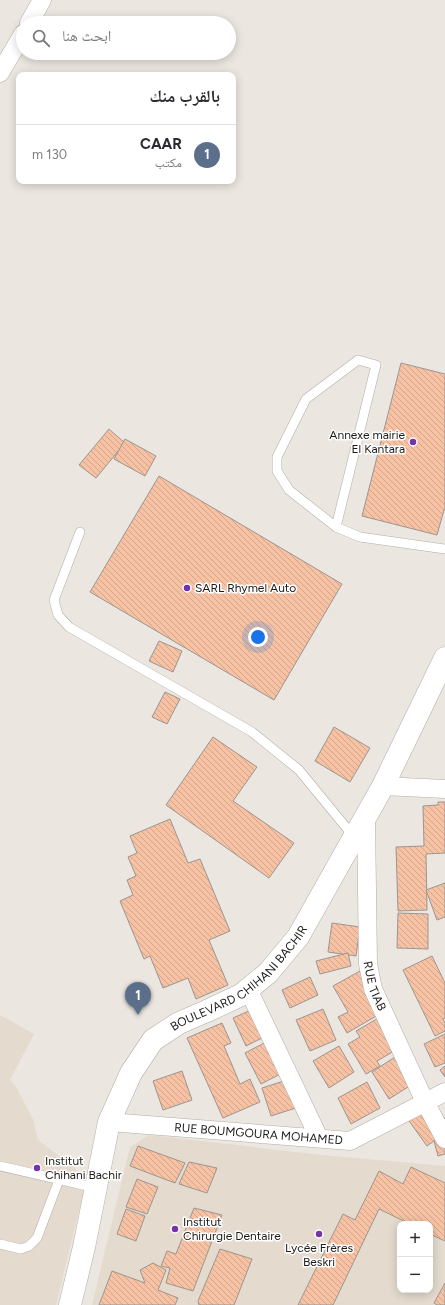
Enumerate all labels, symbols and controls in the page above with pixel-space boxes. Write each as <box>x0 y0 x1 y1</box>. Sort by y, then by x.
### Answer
search box <box>16 16 236 60</box>
icon: search <box>30 27 52 49</box>
text: ابحث هنا <box>62 27 111 45</box>
text: بالقرب منك <box>150 86 220 106</box>
text: CAAR <box>140 135 182 153</box>
text: 130 m <box>32 147 67 162</box>
text: 1 <box>204 147 210 162</box>
text: مكتب <box>155 155 182 170</box>
place label: Annexe mairie El Kantara <box>329 428 405 456</box>
marker: Annexe mairie El Kantara <box>408 437 418 447</box>
place label: SARL Rhymel Auto <box>195 581 296 595</box>
marker: SARL Rhymel Auto <box>182 583 192 593</box>
your location <box>248 627 268 647</box>
street label: BOULEVARD CHIHANI BACHIR <box>168 923 310 1034</box>
street label: RUE TIAB <box>361 960 389 1013</box>
pin: 1 <box>125 982 151 1015</box>
street label: RUE BOUMGOURA MOHAMED <box>174 1120 343 1147</box>
place label: Institut Chihani Bachir <box>45 1154 122 1182</box>
marker: Institut Chihani Bachir <box>32 1163 42 1173</box>
place label: Institut Chirurgie Dentaire <box>183 1215 281 1243</box>
map controls <box>397 1221 433 1293</box>
button: + <box>397 1221 433 1257</box>
marker: Institut Chirurgie Dentaire <box>170 1224 180 1234</box>
marker: Lycée Frères Beskri <box>314 1229 324 1239</box>
place label: Lycée Frères Beskri <box>285 1241 353 1269</box>
button: − <box>397 1257 433 1293</box>

